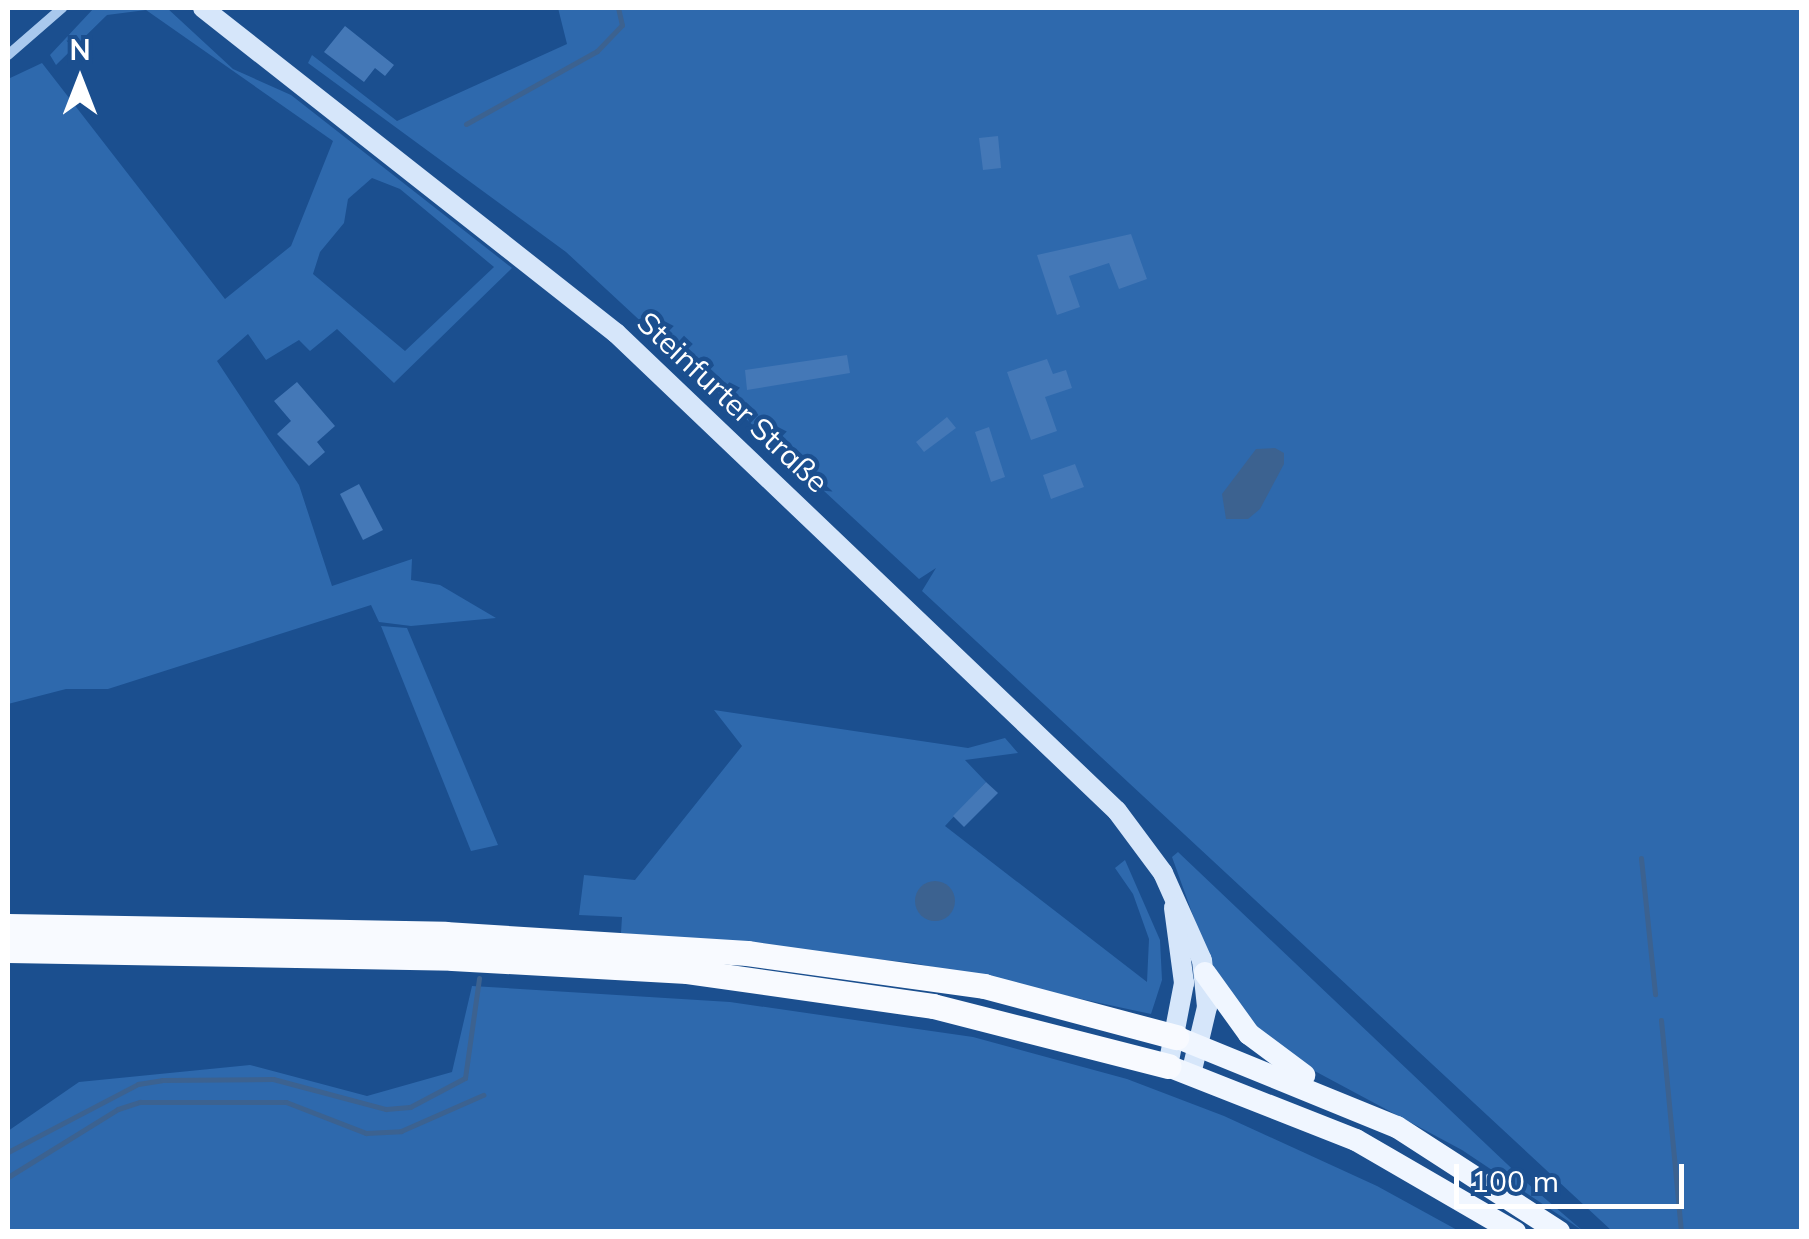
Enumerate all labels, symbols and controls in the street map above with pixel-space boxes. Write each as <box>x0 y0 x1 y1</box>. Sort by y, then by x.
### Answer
north arrow <box>30 30 130 130</box>
text: N <box>69 32 91 67</box>
street label: Steinfurter Straße <box>630 304 836 500</box>
scale bar <box>1459 1144 1689 1206</box>
text: 100 m <box>1471 1162 1559 1200</box>

